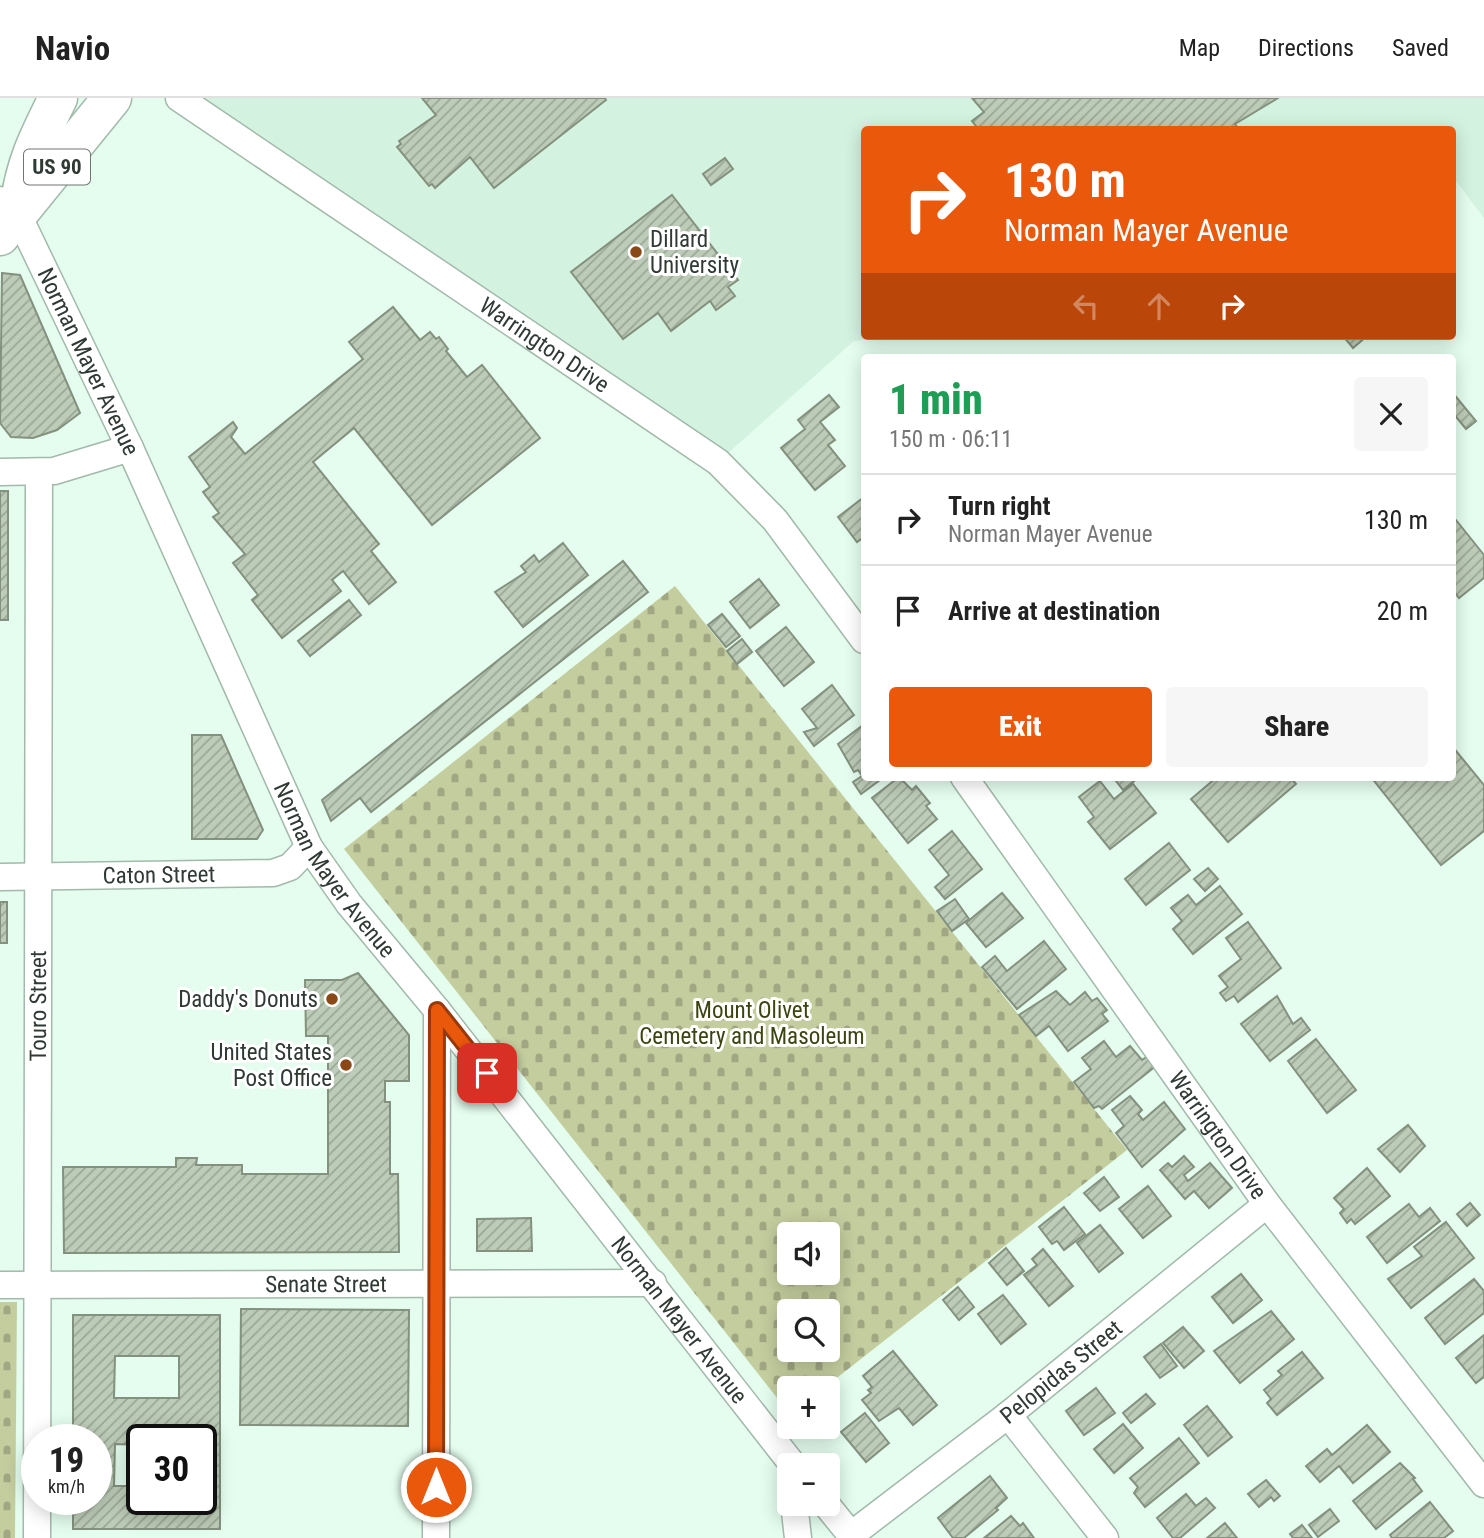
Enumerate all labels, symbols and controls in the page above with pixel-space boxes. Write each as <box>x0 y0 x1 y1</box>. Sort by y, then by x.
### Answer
text: Navio <box>35 29 110 68</box>
text: Map <box>1179 34 1220 62</box>
text: Directions <box>1258 34 1354 62</box>
text: Saved <box>1392 34 1449 62</box>
road number: US 90 <box>24 150 90 184</box>
text: 130 m <box>1004 152 1126 209</box>
icon: right <box>889 154 980 245</box>
text: Norman Mayer Avenue <box>1004 211 1289 249</box>
place label: Dillard University <box>650 226 739 279</box>
marker: Dillard University <box>628 244 644 260</box>
street label: Norman Mayer Avenue <box>32 263 145 459</box>
icon: left <box>1067 287 1105 325</box>
icon: ahead <box>1140 287 1178 325</box>
icon: right <box>1213 287 1251 325</box>
street label: Warrington Drive <box>475 292 614 398</box>
text: 1 min <box>889 375 983 424</box>
button: close <box>1354 377 1428 451</box>
text: 150 m · 06:11 <box>889 426 1013 453</box>
text: Turn right <box>948 491 1050 521</box>
icon: right <box>889 501 927 539</box>
text: 130 m <box>1364 505 1428 535</box>
text: Norman Mayer Avenue <box>948 521 1153 548</box>
icon: arrive <box>889 592 927 630</box>
text: Arrive at destination <box>948 596 1160 626</box>
text: 20 m <box>1377 596 1428 626</box>
button: Exit <box>889 687 1152 767</box>
button: Share <box>1166 687 1428 767</box>
street label: Norman Mayer Avenue <box>268 778 401 963</box>
street label: Caton Street <box>103 860 215 889</box>
street label: Touro Street <box>24 950 52 1062</box>
place label: Daddy's Donuts <box>178 986 318 1013</box>
marker: Daddy's Donuts <box>324 991 340 1007</box>
park label: Mount Olivet Cemetery and Masoleum <box>639 997 865 1050</box>
place label: United States Post Office <box>211 1039 332 1092</box>
pin <box>457 1043 517 1103</box>
icon: arrive <box>468 1054 506 1092</box>
marker: United States Post Office <box>338 1057 354 1073</box>
street label: Warrington Drive <box>1164 1066 1273 1204</box>
map controls <box>777 1222 840 1516</box>
button: sound <box>777 1222 840 1285</box>
street label: Norman Mayer Avenue <box>606 1231 753 1409</box>
street label: Senate Street <box>265 1270 387 1298</box>
button: search <box>777 1299 840 1362</box>
street label: Pelopidas Street <box>995 1314 1127 1429</box>
button: + <box>777 1376 840 1439</box>
speed limit sign: 30 <box>126 1424 217 1515</box>
text: 19 <box>49 1440 84 1481</box>
position arrow <box>399 1450 473 1524</box>
button: − <box>777 1453 840 1516</box>
text: km/h <box>48 1476 85 1497</box>

